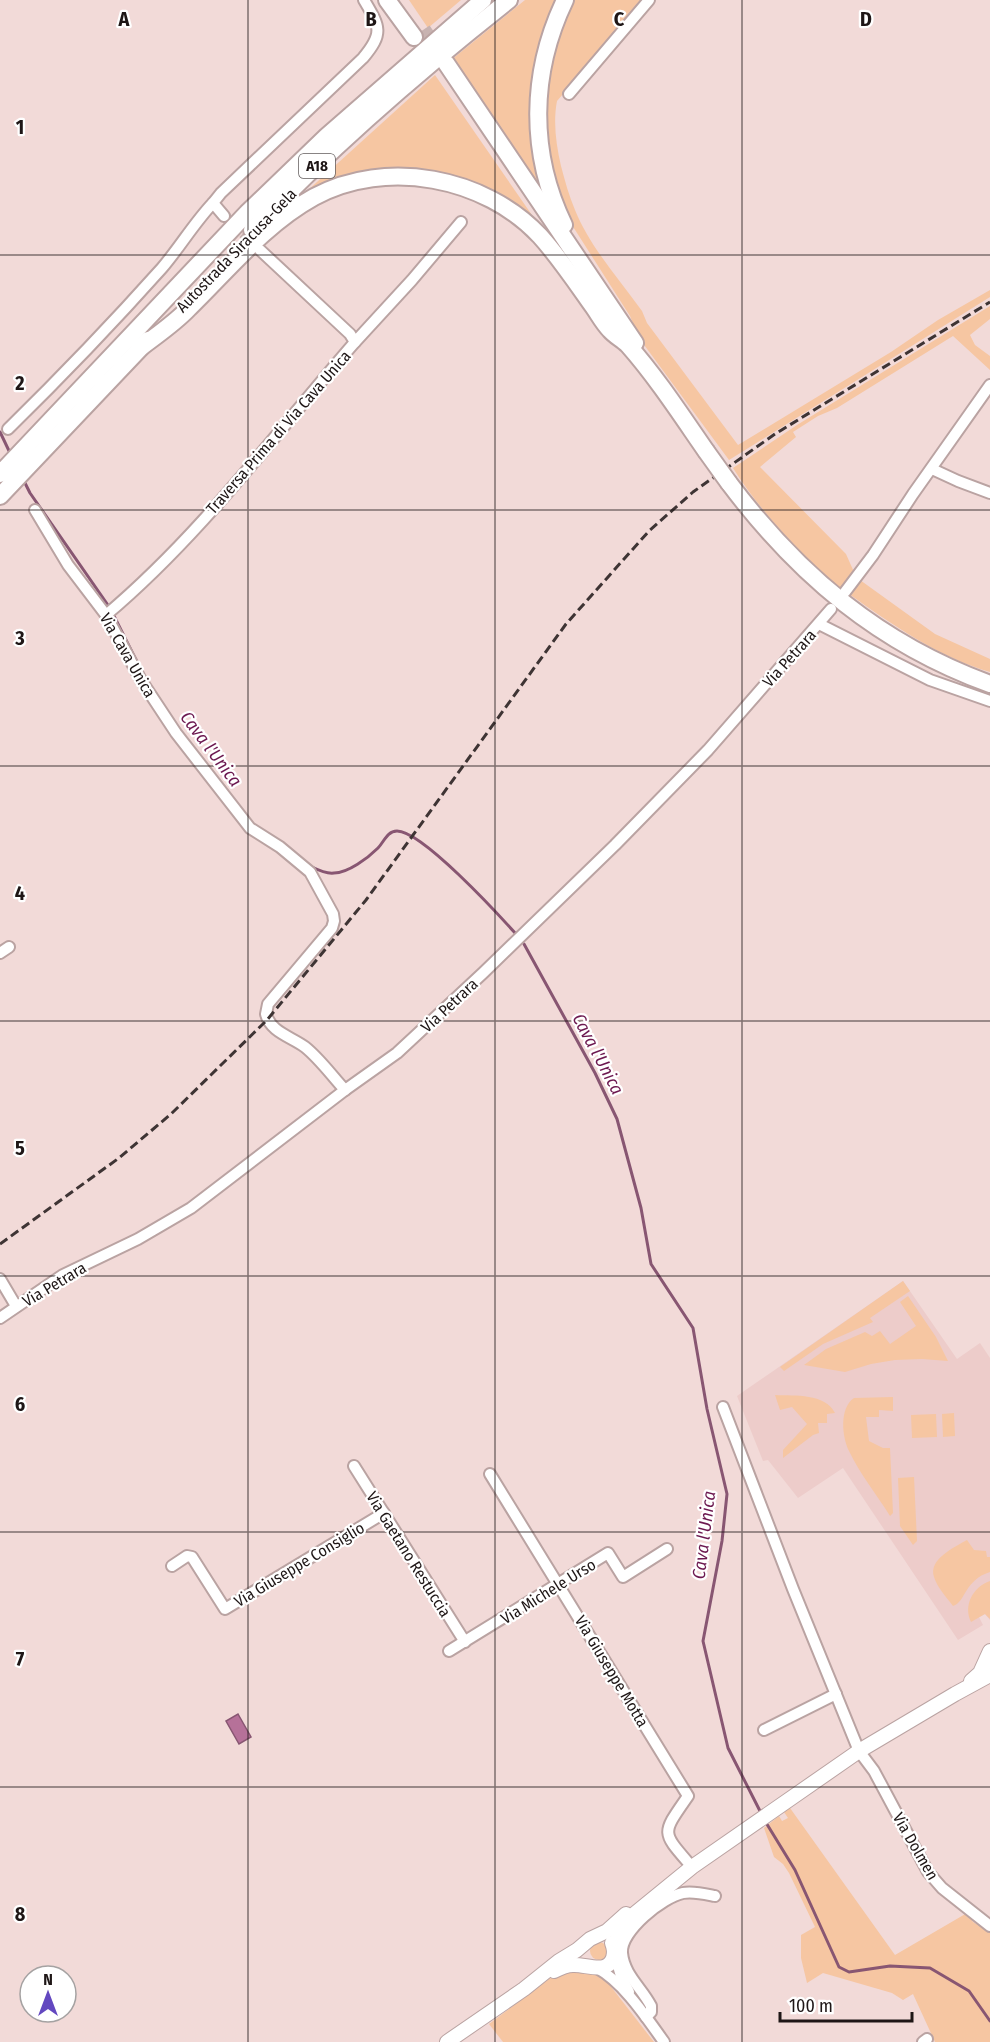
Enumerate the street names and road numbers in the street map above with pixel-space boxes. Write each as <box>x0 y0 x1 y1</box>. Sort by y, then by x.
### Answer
road number: A18 <box>299 154 335 178</box>
street label: Autostrada Siracusa-Gela <box>172 184 301 316</box>
street label: Traversa Prima di Via Cava Unica <box>202 347 355 518</box>
street label: Via Cava Unica <box>96 610 159 701</box>
street label: Via Petrara <box>759 626 820 691</box>
street label: Via Petrara <box>417 974 482 1036</box>
street label: Via Petrara <box>19 1258 90 1311</box>
street label: Via Gaetano Restuccia <box>362 1488 455 1621</box>
street label: Via Giuseppe Consiglio <box>231 1518 368 1611</box>
street label: Via Michele Urso <box>497 1555 599 1628</box>
street label: Via Giuseppe Motta <box>571 1612 652 1731</box>
street label: Via Dolmen <box>889 1809 942 1883</box>

